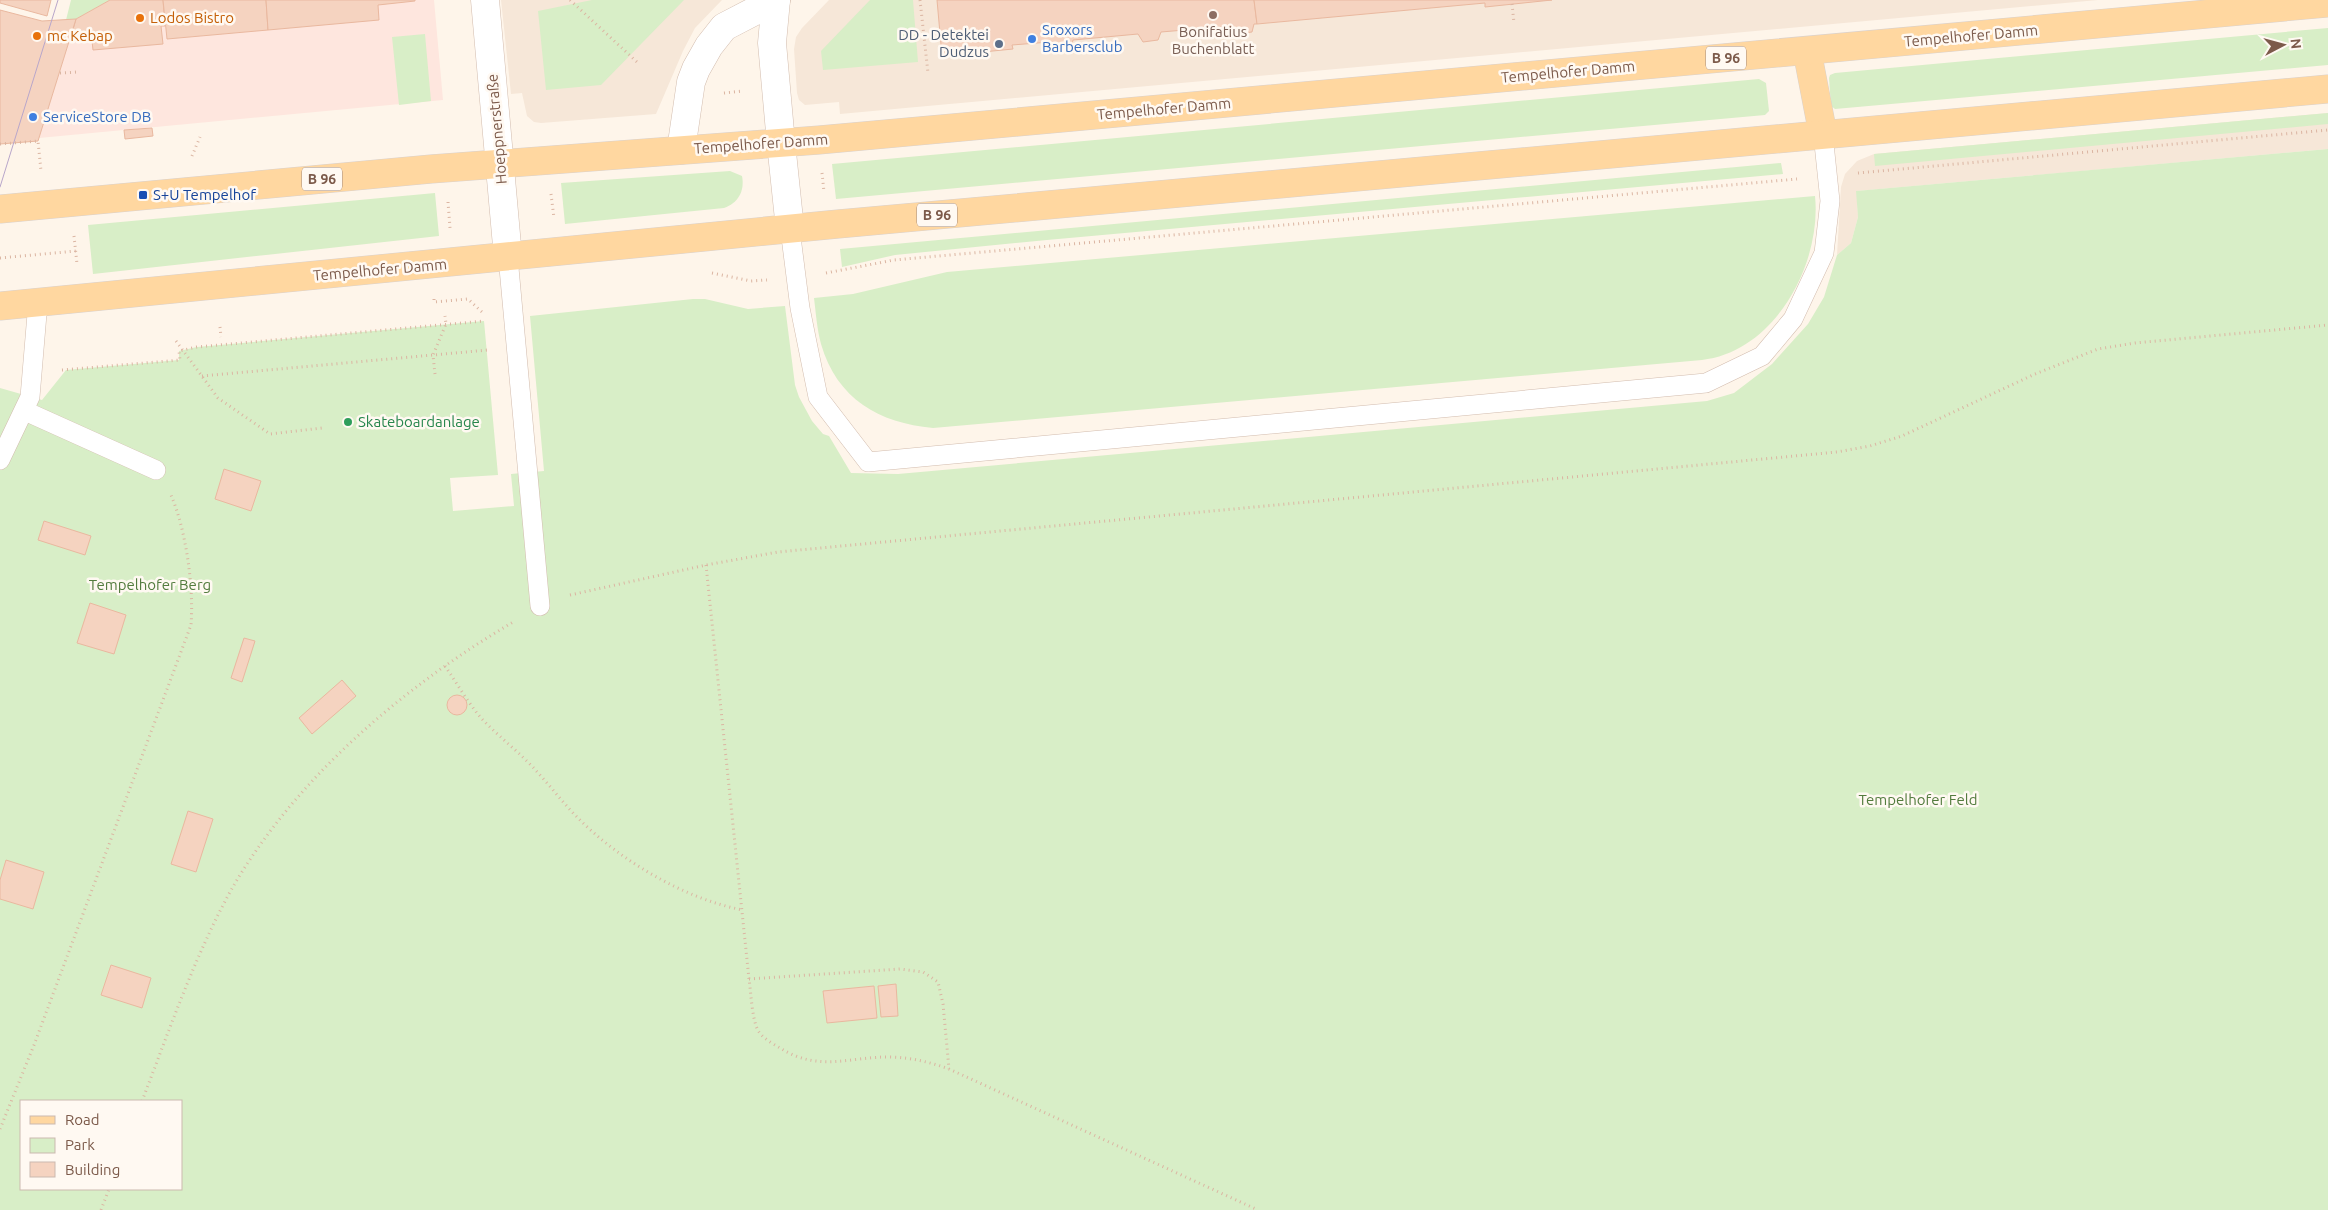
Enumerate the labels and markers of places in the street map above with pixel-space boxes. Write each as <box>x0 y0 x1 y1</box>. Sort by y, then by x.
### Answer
place label: Lodos Bistro <box>150 9 234 26</box>
marker: Bonifatius Buchenblatt <box>1207 9 1219 21</box>
marker: Lodos Bistro <box>134 12 146 24</box>
place label: Sroxors Barbersclub <box>1042 21 1122 55</box>
place label: Bonifatius Buchenblatt <box>1172 23 1254 57</box>
place label: DD - Detektei Dudzus <box>898 26 989 60</box>
place label: mc Kebap <box>47 27 113 44</box>
marker: mc Kebap <box>31 30 43 42</box>
marker: Sroxors Barbersclub <box>1026 33 1038 45</box>
marker: DD - Detektei Dudzus <box>993 38 1005 50</box>
place label: ServiceStore DB <box>43 108 151 125</box>
marker: ServiceStore DB <box>27 111 39 123</box>
place label: S+U Tempelhof <box>153 186 256 203</box>
marker: S+U Tempelhof <box>137 189 149 201</box>
place label: Skateboardanlage <box>358 413 480 430</box>
marker: Skateboardanlage <box>342 416 354 428</box>

